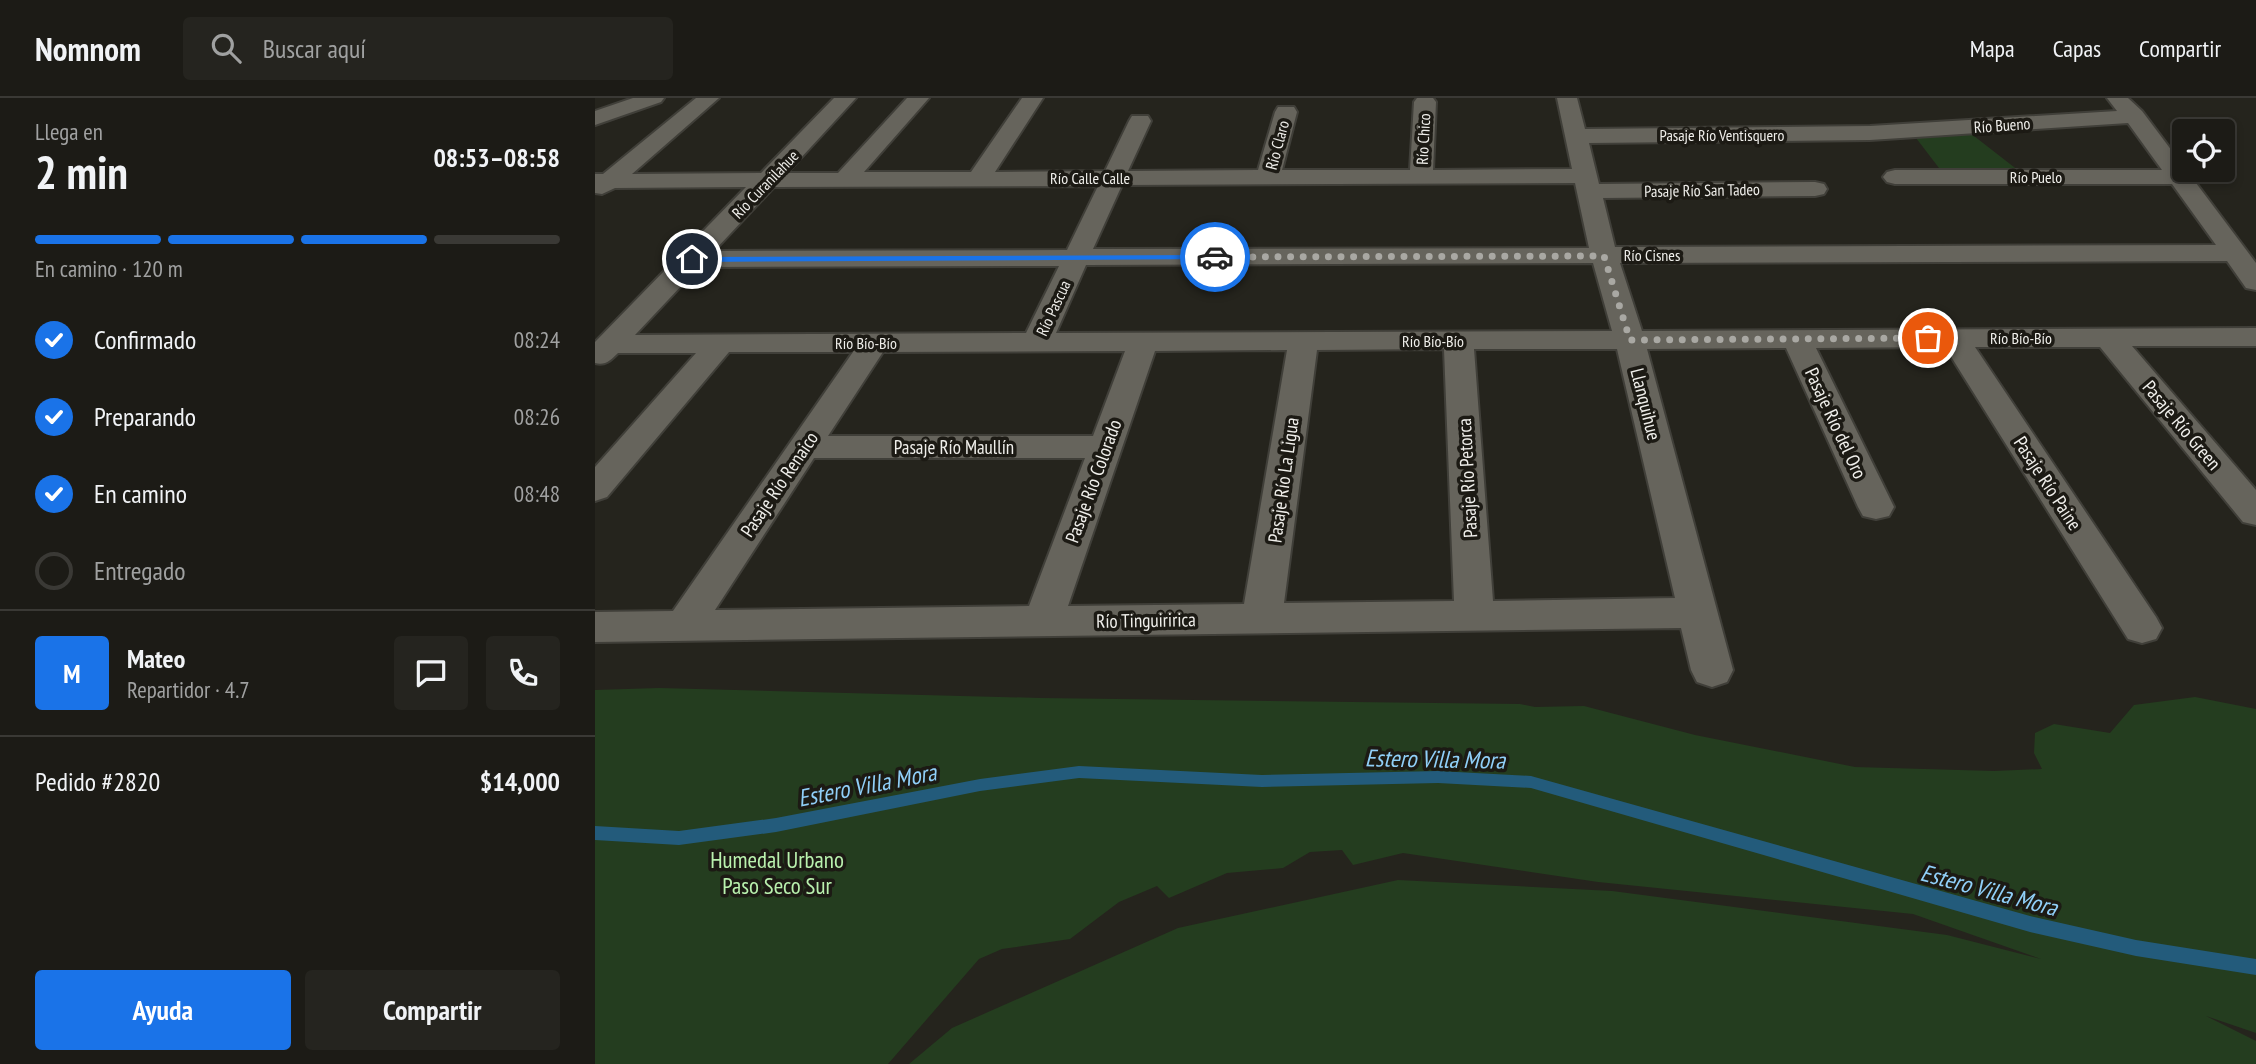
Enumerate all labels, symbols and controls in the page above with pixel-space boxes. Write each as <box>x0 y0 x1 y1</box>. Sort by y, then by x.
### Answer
search box <box>183 17 673 80</box>
text: Nomnom <box>35 27 141 70</box>
icon: search <box>207 29 245 67</box>
text: Buscar aquí <box>263 32 366 65</box>
text: Mapa <box>1970 33 2015 64</box>
text: Capas <box>2053 33 2101 64</box>
text: Compartir <box>2139 33 2221 64</box>
street label: Río Chico <box>1412 113 1434 165</box>
street label: Río Bueno <box>1973 113 2031 137</box>
text: Llega en <box>35 117 103 146</box>
street label: Río Claro <box>1261 118 1293 172</box>
map controls <box>2172 119 2235 182</box>
button: locate <box>2172 119 2235 182</box>
street label: Pasaje Río Ventisquero <box>1660 125 1784 145</box>
text: 08:53–08:58 <box>433 141 560 174</box>
text: 2 min <box>35 142 128 202</box>
street label: Río Curanilahue <box>727 146 803 222</box>
street label: Río Puelo <box>2010 167 2062 187</box>
street label: Río Calle Calle <box>1050 168 1130 188</box>
street label: Pasaje Río San Tadeo <box>1644 179 1760 201</box>
courier <box>1180 222 1250 292</box>
pin <box>662 229 722 289</box>
icon: car <box>1196 238 1234 276</box>
icon: home <box>673 240 711 278</box>
street label: Río Cisnes <box>1624 245 1680 265</box>
text: En camino · 120 m <box>35 254 183 283</box>
street label: Río Pascua <box>1031 277 1075 339</box>
pin <box>1898 308 1958 368</box>
icon: bag <box>1909 319 1947 357</box>
icon: check <box>35 321 73 359</box>
text: Confirmado <box>94 323 196 356</box>
text: 08:24 <box>514 325 560 354</box>
street label: Río Bío-Bío <box>1990 328 2052 348</box>
street label: Río Bío-Bío <box>1402 331 1464 351</box>
street label: Río Bío-Bío <box>835 333 897 353</box>
street label: Pasaje Río del Oro <box>1800 364 1872 482</box>
street label: Llanquihue <box>1625 366 1667 443</box>
street label: Pasaje Río Green <box>2138 375 2226 475</box>
icon: check <box>35 398 73 436</box>
text: Preparando <box>94 400 196 433</box>
text: 08:26 <box>514 402 560 431</box>
street label: Pasaje Río Colorado <box>1060 416 1126 546</box>
street label: Pasaje Río La Ligua <box>1262 416 1304 544</box>
street label: Pasaje Río Petorca <box>1452 418 1482 538</box>
street label: Pasaje Río Renaico <box>735 427 823 541</box>
street label: Pasaje Río Paine <box>2009 432 2087 535</box>
street label: Pasaje Río Maullín <box>894 435 1014 459</box>
icon: check <box>35 475 73 513</box>
text: En camino <box>94 477 187 510</box>
text: 08:48 <box>514 479 560 508</box>
text: Entregado <box>94 554 186 587</box>
street label: Río Tinguiririca <box>1096 607 1196 633</box>
button: chat <box>394 636 468 710</box>
button: phone <box>486 636 560 710</box>
text: Mateo <box>127 642 185 675</box>
text: M <box>63 657 81 690</box>
text: Repartidor · 4.7 <box>127 675 250 704</box>
water label: Estero Villa Mora <box>1365 742 1507 776</box>
water label: Estero Villa Mora <box>795 756 940 814</box>
text: Pedido #2820 <box>35 765 160 798</box>
text: $14,000 <box>480 765 560 798</box>
park label: Humedal Urbano Paso Seco Sur <box>710 845 844 900</box>
water label: Estero Villa Mora <box>1917 857 2062 923</box>
button: Ayuda <box>35 970 291 1050</box>
button: Compartir <box>305 970 560 1050</box>

